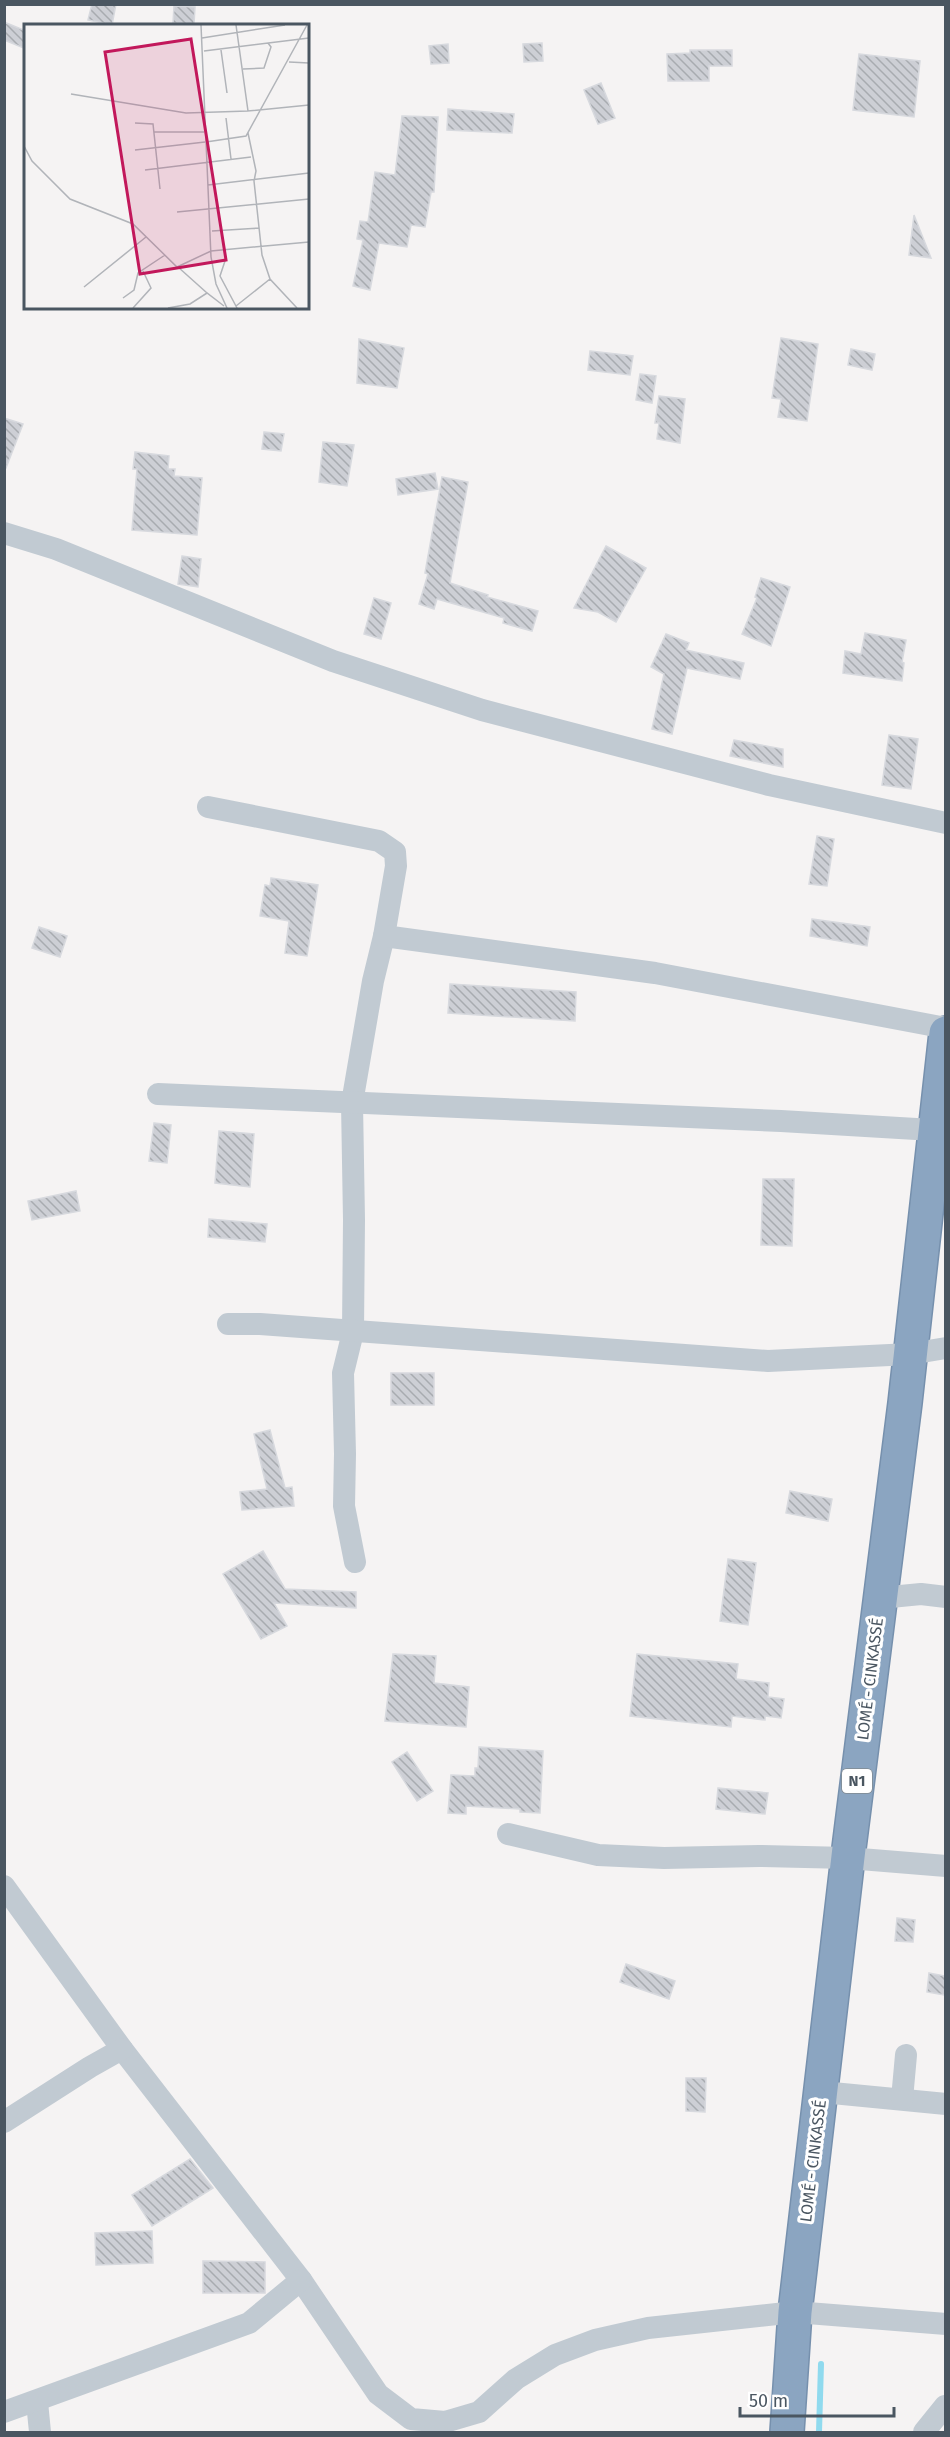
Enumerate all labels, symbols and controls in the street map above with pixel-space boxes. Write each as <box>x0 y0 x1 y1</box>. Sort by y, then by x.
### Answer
inset map <box>24 24 309 309</box>
street label: LOMÉ - CINKASSÉ <box>852 1617 887 1741</box>
road number: N1 <box>842 1769 872 1793</box>
street label: LOMÉ - CINKASSÉ <box>795 2099 830 2223</box>
scale bar <box>740 2380 894 2418</box>
text: 50 m <box>749 2390 788 2412</box>

